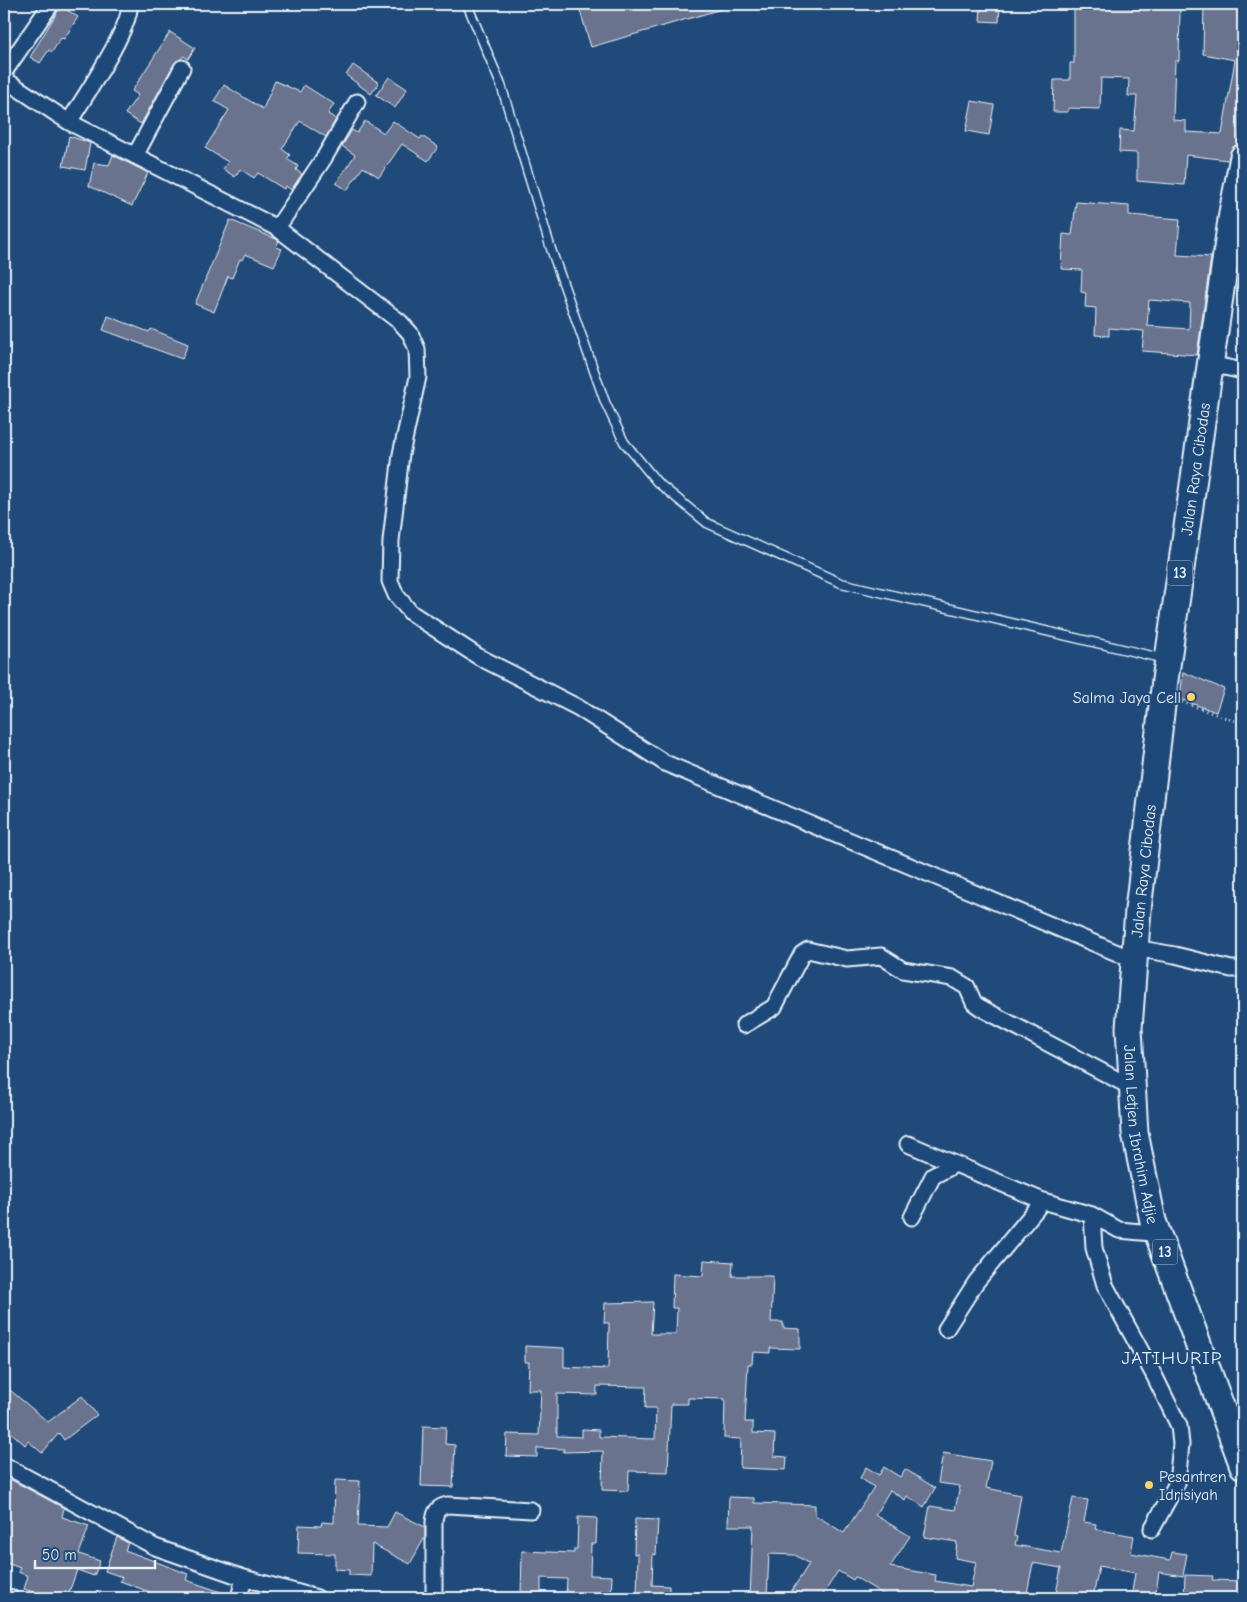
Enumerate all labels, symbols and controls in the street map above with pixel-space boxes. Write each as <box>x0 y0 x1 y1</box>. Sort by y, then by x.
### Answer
street label: Jalan Raya Cibodas <box>1178 401 1214 536</box>
road number: 13 <box>1168 560 1192 586</box>
place label: Salma Jaya Cell <box>1073 689 1181 707</box>
marker: Salma Jaya Cell <box>1185 691 1197 703</box>
street label: Jalan Raya Cibodas <box>1128 803 1160 938</box>
street label: Jalan Letjen Ibrahim Adjie <box>1120 1044 1161 1226</box>
road number: 13 <box>1152 1240 1178 1264</box>
district label: JATIHURIP <box>1122 1347 1222 1369</box>
place label: Pesantren Idrisiyah <box>1159 1468 1227 1504</box>
marker: Pesantren Idrisiyah <box>1143 1479 1155 1491</box>
scale bar <box>35 1537 155 1569</box>
text: 50 m <box>42 1546 77 1564</box>

